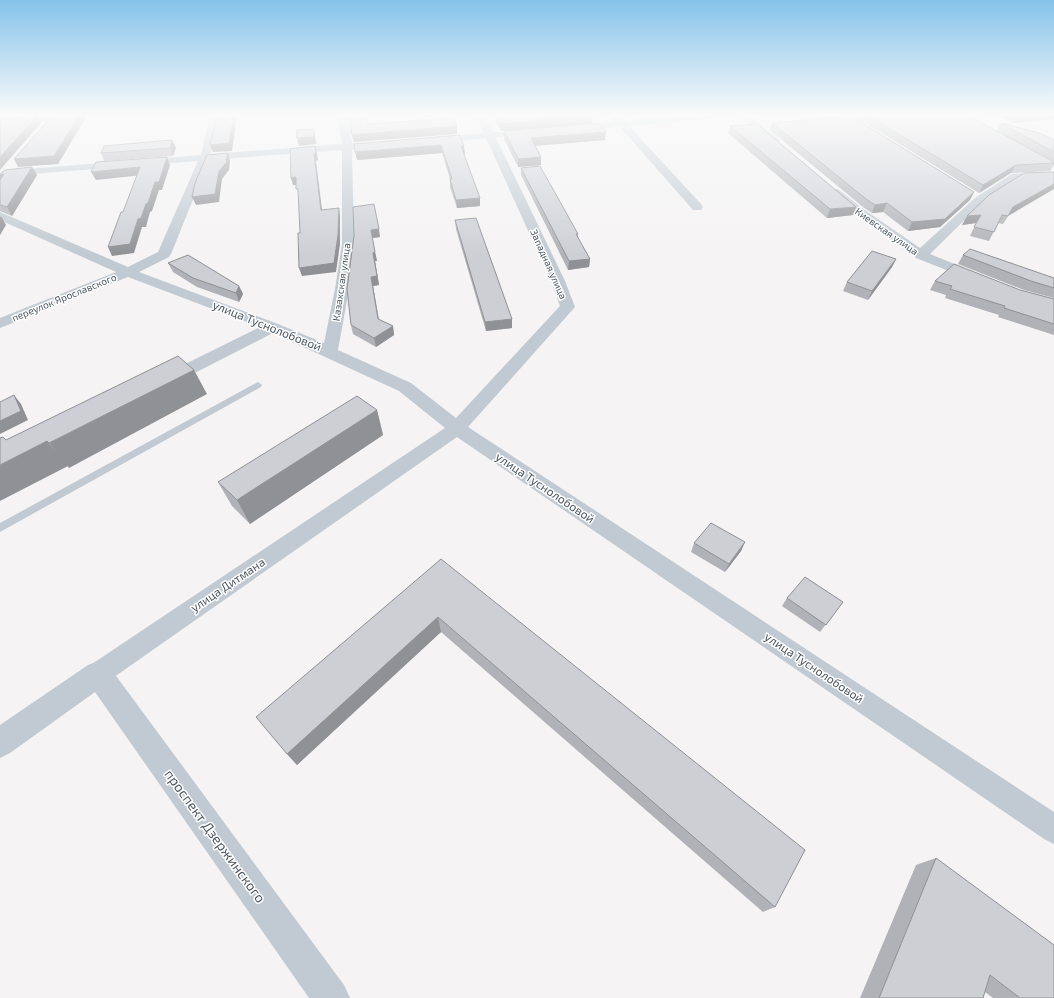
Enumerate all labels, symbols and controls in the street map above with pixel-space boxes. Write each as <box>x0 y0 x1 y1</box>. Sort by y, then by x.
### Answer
street label: Киевская улица <box>853 205 921 258</box>
street label: Западная улица <box>527 227 570 301</box>
street label: Казахская улица <box>330 242 353 322</box>
street label: переулок Ярославского <box>10 270 119 324</box>
street label: улица Туснолобовой <box>211 297 324 354</box>
street label: улица Туснолобовой <box>493 449 598 526</box>
street label: улица Дитмана <box>188 554 268 615</box>
street label: улица Туснолобовой <box>762 629 867 706</box>
street label: проспект Дзержинского <box>161 766 269 906</box>

